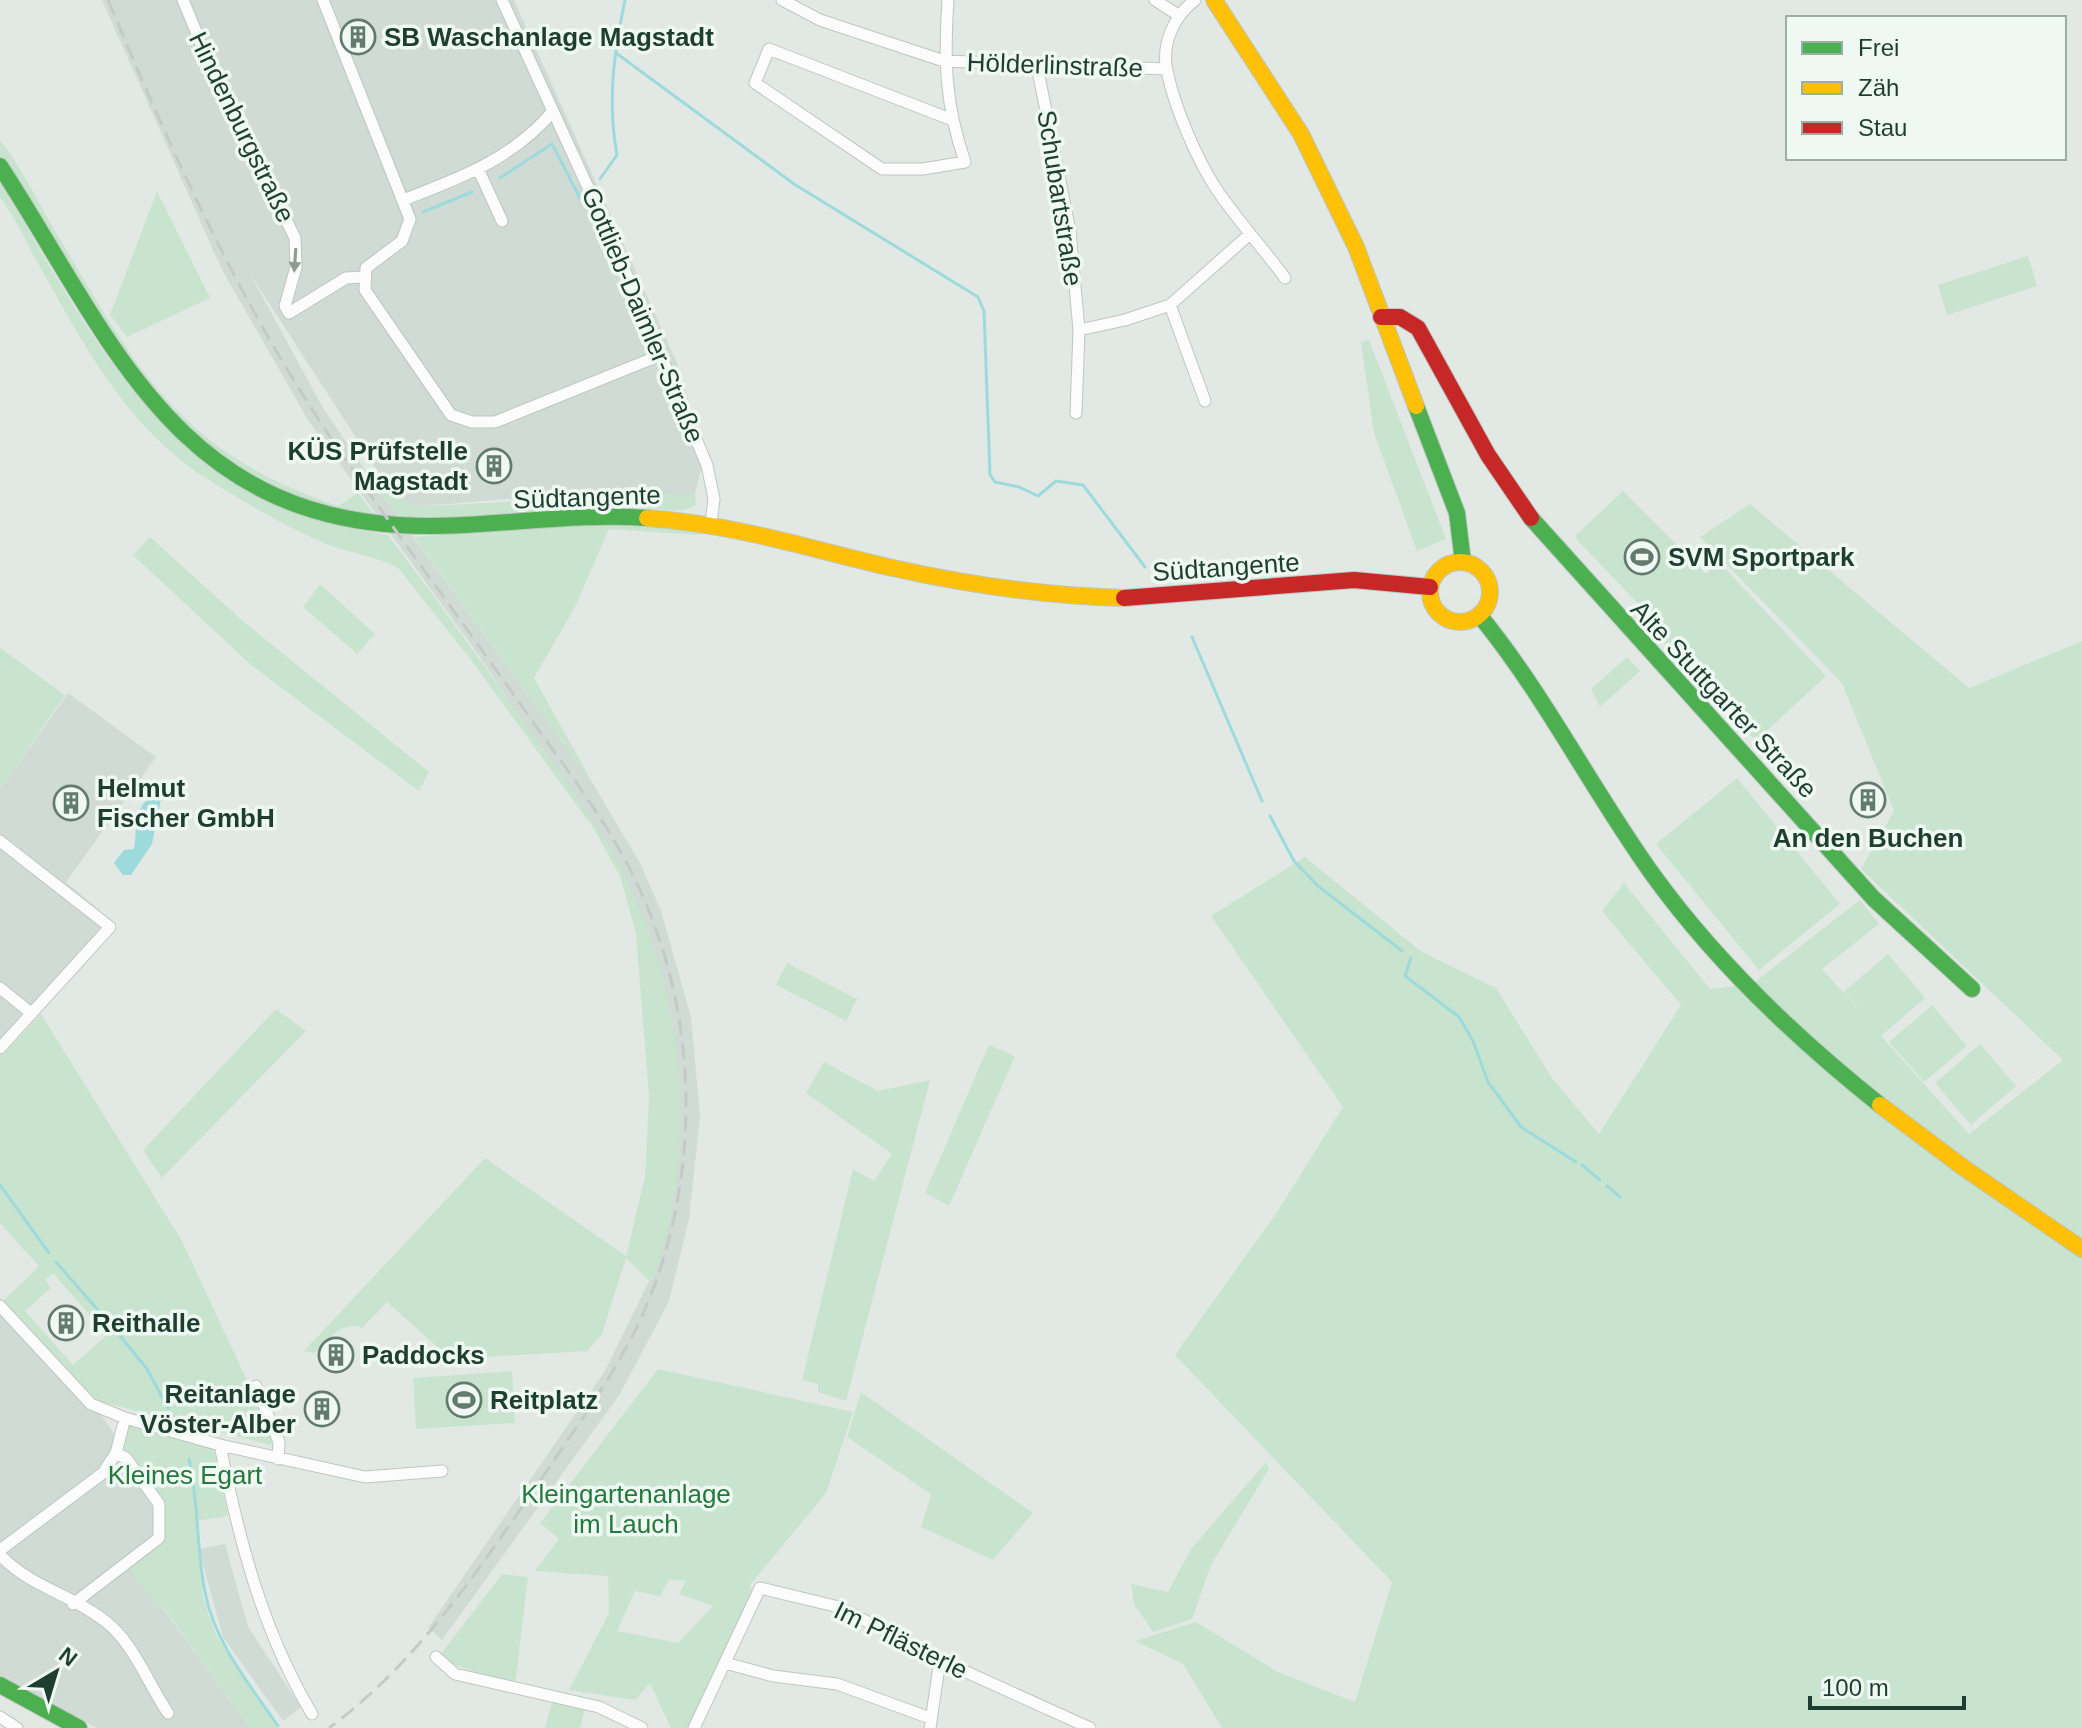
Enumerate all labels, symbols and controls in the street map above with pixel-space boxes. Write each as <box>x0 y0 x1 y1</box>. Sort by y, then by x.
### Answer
legend <box>1786 16 2066 160</box>
building icon: SB Waschanlage Magstadt <box>339 18 377 56</box>
place label: SB Waschanlage Magstadt <box>384 22 714 52</box>
street label: Hindenburgstraße <box>183 27 301 227</box>
text: Frei <box>1858 34 1899 61</box>
street label: Hölderlinstraße <box>966 47 1144 83</box>
text: Zäh <box>1858 74 1899 101</box>
street label: Schubartstraße <box>1031 108 1089 288</box>
text: Stau <box>1858 114 1907 141</box>
street label: Gottlieb-Daimler-Straße <box>576 183 710 447</box>
one-way arrow <box>288 248 301 273</box>
place label: KÜS Prüfstelle Magstadt <box>287 436 468 496</box>
building icon: KÜS Prüfstelle Magstadt <box>475 447 513 485</box>
street label: Südtangente <box>513 479 661 515</box>
sports icon: SVM Sportpark <box>1623 538 1661 576</box>
place label: SVM Sportpark <box>1668 542 1855 572</box>
street label: Südtangente <box>1151 547 1301 587</box>
street label: Alte Stuttgarter Straße <box>1625 594 1823 804</box>
place label: Helmut Fischer GmbH <box>97 773 275 833</box>
building icon: An den Buchen <box>1849 781 1887 819</box>
building icon: Helmut Fischer GmbH <box>52 784 90 822</box>
place label: An den Buchen <box>1773 823 1963 853</box>
building icon: Reithalle <box>47 1304 85 1342</box>
place label: Reithalle <box>92 1308 200 1338</box>
building icon: Paddocks <box>317 1336 355 1374</box>
place label: Paddocks <box>362 1340 485 1370</box>
place label: Reitanlage Vöster-Alber <box>140 1379 296 1439</box>
sports icon: Reitplatz <box>445 1381 483 1419</box>
place label: Reitplatz <box>490 1385 598 1415</box>
building icon: Reitanlage Vöster-Alber <box>303 1390 341 1428</box>
park label: Kleines Egart <box>108 1460 263 1490</box>
park label: Kleingartenanlage im Lauch <box>521 1479 731 1539</box>
street label: Im Pflästerle <box>829 1595 973 1685</box>
north arrow <box>16 1632 96 1712</box>
text: N <box>54 1642 82 1671</box>
scale bar <box>1810 1660 1964 1710</box>
text: 100 m <box>1822 1674 1889 1701</box>

